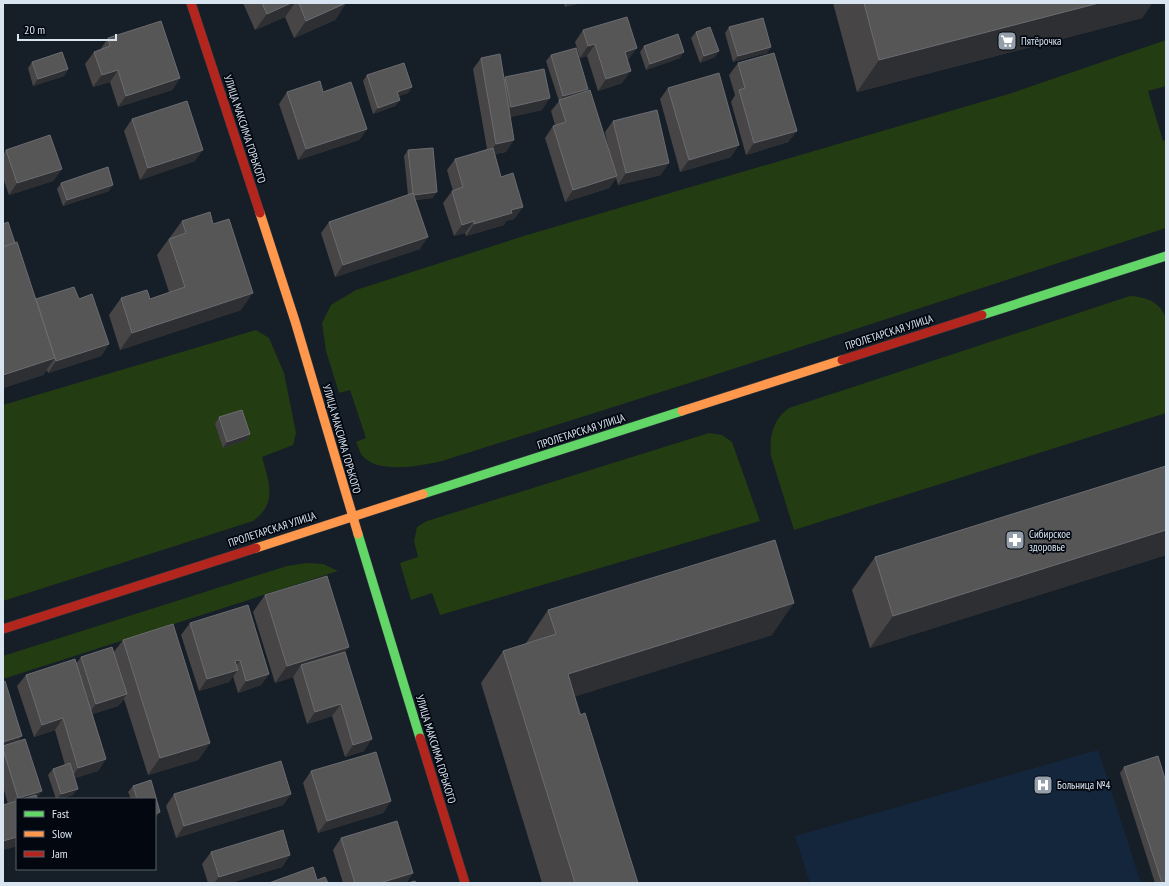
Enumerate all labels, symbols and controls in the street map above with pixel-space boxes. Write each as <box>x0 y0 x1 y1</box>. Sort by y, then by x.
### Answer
scale bar <box>18 16 116 42</box>
text: 20 m <box>24 22 45 37</box>
supermarket icon: Пятёрочка <box>996 30 1018 52</box>
place label: Пятёрочка <box>1021 34 1062 48</box>
street label: УЛИЦА МАКСИМА ГОРЬКОГО <box>221 73 269 185</box>
street label: ПРОЛЕТАРСКАЯ УЛИЦА <box>843 311 935 353</box>
street label: УЛИЦА МАКСИМА ГОРЬКОГО <box>320 383 364 495</box>
street label: ПРОЛЕТАРСКАЯ УЛИЦА <box>535 410 627 452</box>
street label: ПРОЛЕТАРСКАЯ УЛИЦА <box>226 508 318 550</box>
place label: Сибирское здоровье <box>1029 527 1071 554</box>
pharmacy icon: Сибирское здоровье <box>1004 529 1026 551</box>
street label: УЛИЦА МАКСИМА ГОРЬКОГО <box>413 693 459 805</box>
hospital icon: Больница №4 <box>1032 774 1054 796</box>
place label: Больница №4 <box>1057 778 1111 792</box>
legend <box>16 798 156 870</box>
text: Fast <box>52 806 70 821</box>
text: Slow <box>52 826 73 841</box>
text: Jam <box>51 846 68 861</box>

